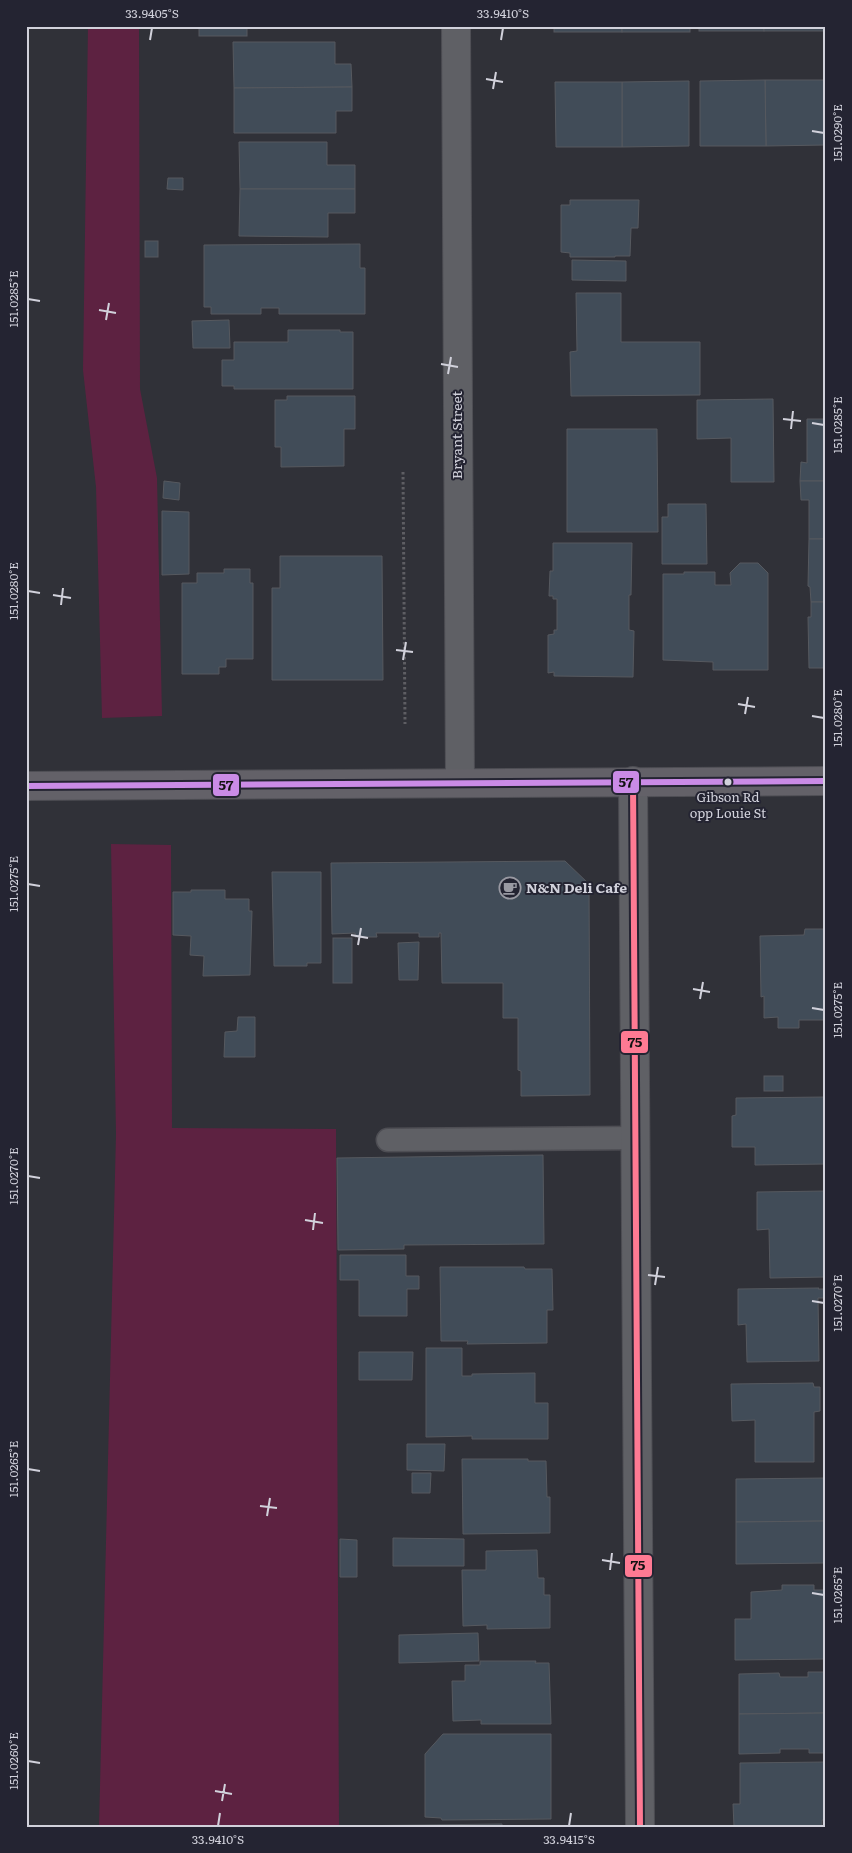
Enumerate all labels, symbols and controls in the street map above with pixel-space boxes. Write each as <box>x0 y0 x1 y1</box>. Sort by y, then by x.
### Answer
text: 33.9405°S <box>125 4 179 22</box>
text: 33.9410°S <box>477 4 529 22</box>
text: 151.0290°E <box>828 104 846 162</box>
text: 151.0285°E <box>4 270 22 328</box>
street label: Bryant Street <box>446 390 466 479</box>
text: 151.0285°E <box>828 396 846 454</box>
text: 151.0280°E <box>4 562 22 620</box>
text: 151.0280°E <box>828 689 846 747</box>
line badge: 57 <box>612 770 640 794</box>
text: 57 <box>619 771 634 791</box>
line badge: 57 <box>212 773 240 797</box>
text: 57 <box>219 774 234 794</box>
marker: Gibson Rd opp Louie St <box>723 777 733 787</box>
place label: Gibson Rd opp Louie St <box>690 787 767 822</box>
text: 151.0275°E <box>4 856 22 912</box>
cafe icon: N&N Deli Cafe <box>498 876 522 900</box>
place label: N&N Deli Cafe <box>526 877 627 897</box>
text: 151.0275°E <box>828 982 846 1038</box>
line badge: 75 <box>620 1030 649 1054</box>
text: 75 <box>628 1031 643 1051</box>
text: 151.0270°E <box>4 1147 22 1205</box>
text: 151.0270°E <box>828 1274 846 1332</box>
text: 151.0265°E <box>4 1440 22 1497</box>
line badge: 75 <box>624 1554 653 1578</box>
text: 75 <box>631 1554 646 1574</box>
text: 151.0265°E <box>828 1566 846 1623</box>
text: 151.0260°E <box>4 1732 22 1790</box>
text: 33.9410°S <box>192 1830 244 1848</box>
text: 33.9415°S <box>543 1830 595 1848</box>

